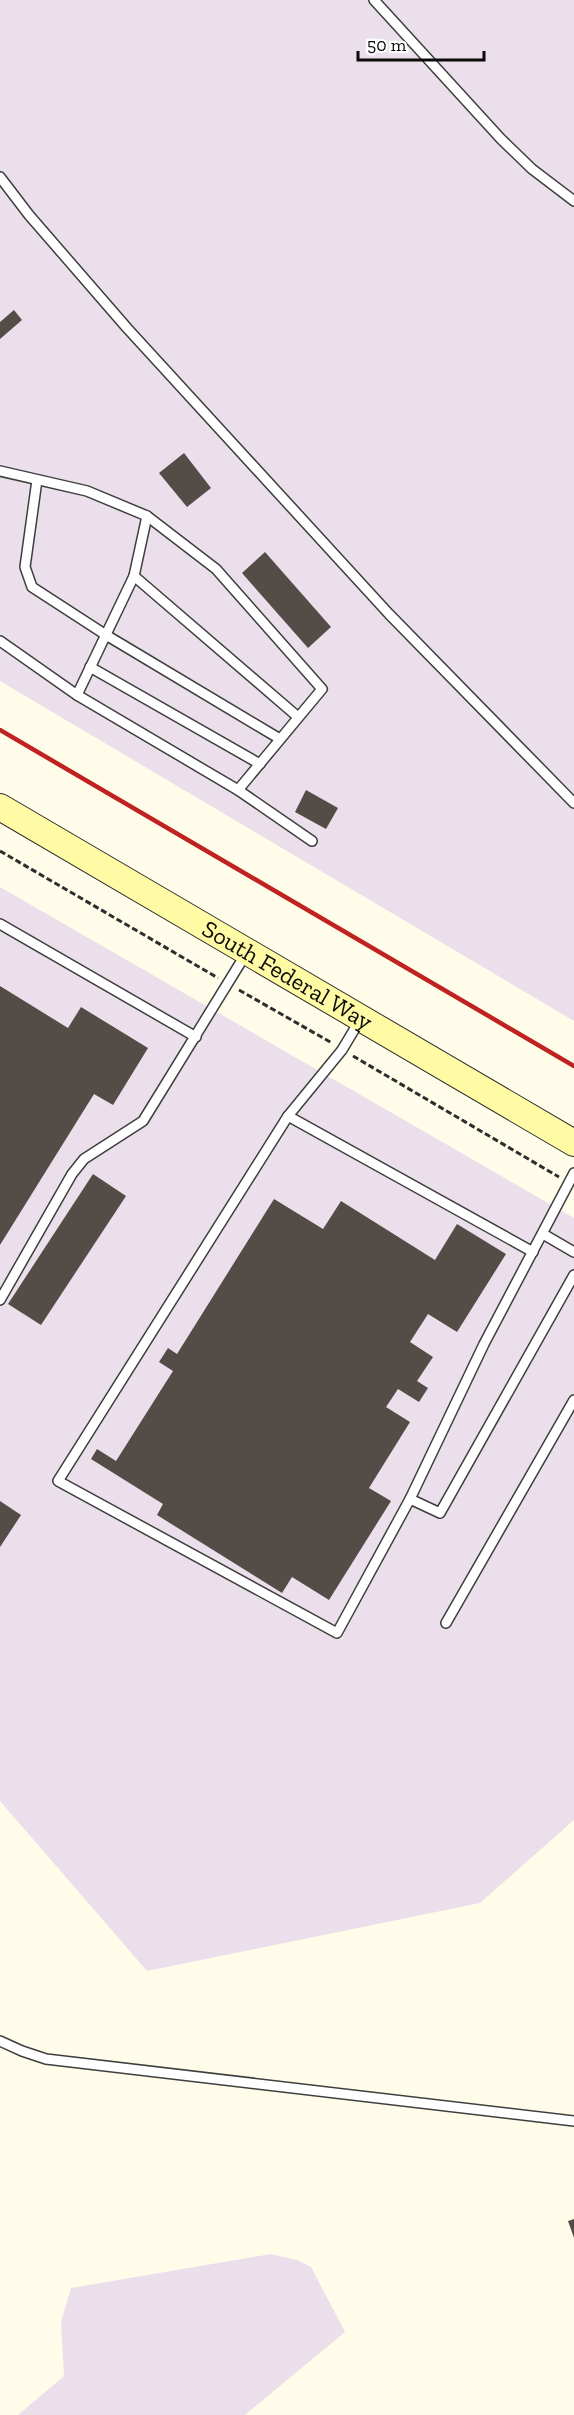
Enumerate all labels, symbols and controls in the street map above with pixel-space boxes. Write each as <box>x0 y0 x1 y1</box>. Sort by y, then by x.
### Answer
scale bar <box>358 24 484 62</box>
text: 50 m <box>367 34 407 56</box>
street label: South Federal Way <box>197 914 379 1036</box>

